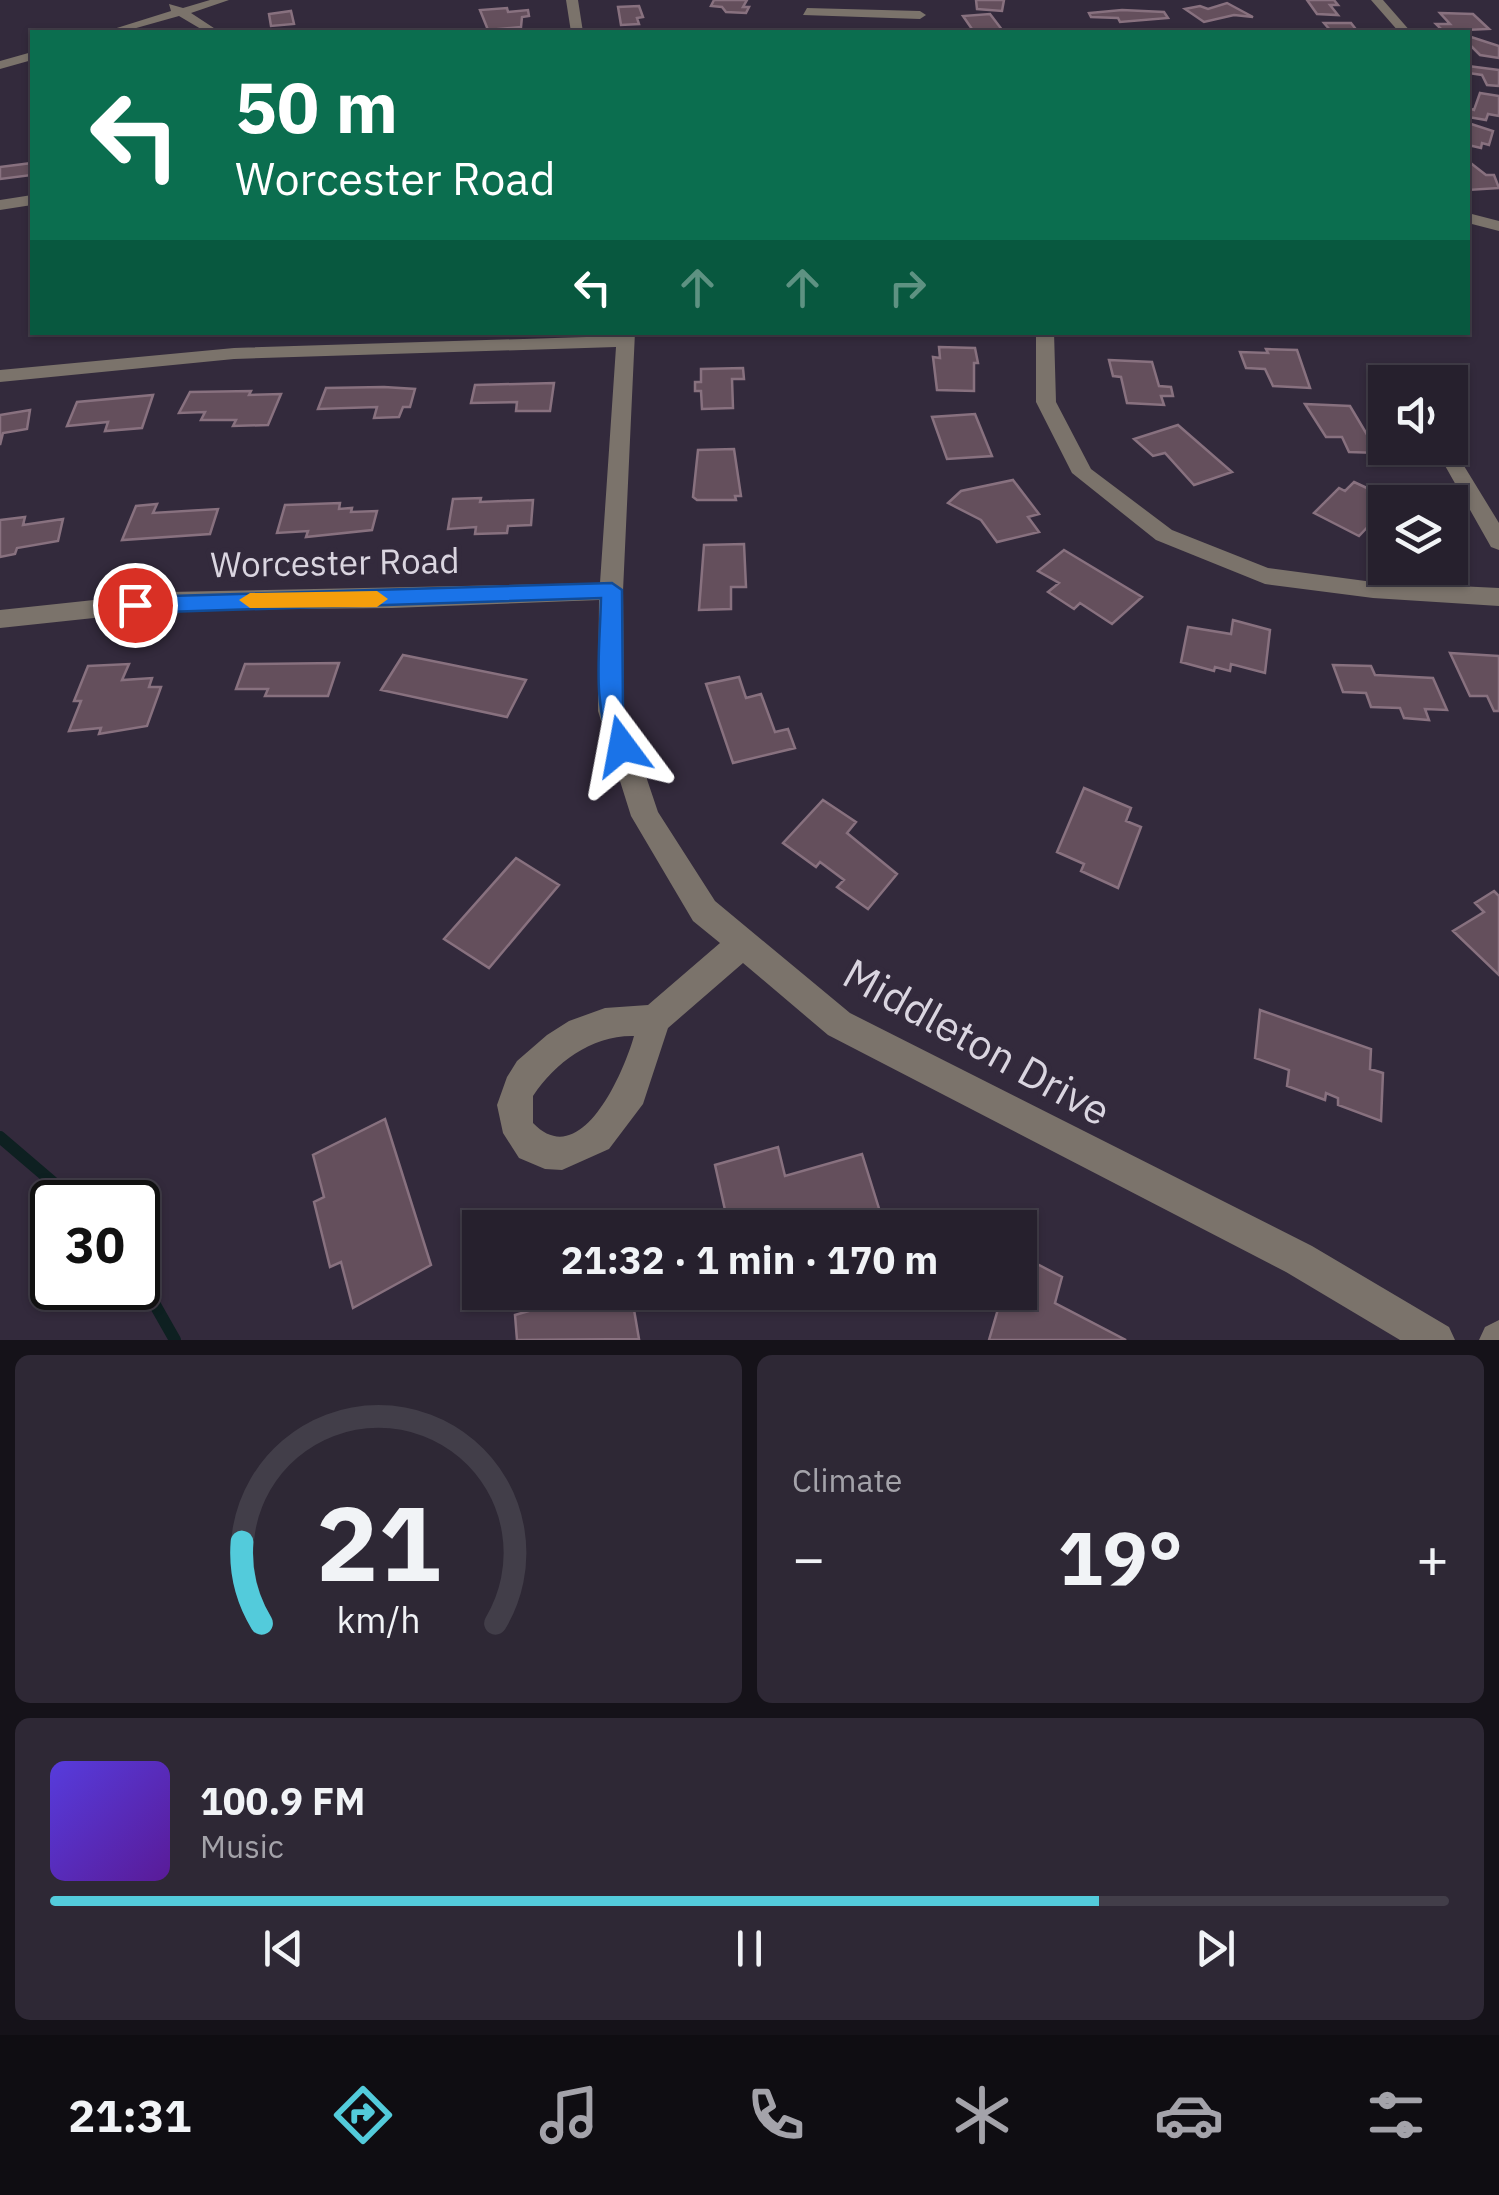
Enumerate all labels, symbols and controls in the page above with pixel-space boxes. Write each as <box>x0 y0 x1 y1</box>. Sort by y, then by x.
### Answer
text: 50 m <box>235 61 398 152</box>
icon: left <box>70 70 200 200</box>
text: Worcester Road <box>235 149 556 207</box>
icon: left <box>565 260 620 315</box>
icon: ahead <box>670 260 725 315</box>
icon: ahead <box>775 260 830 315</box>
icon: right <box>880 260 935 315</box>
map controls <box>1368 365 1468 585</box>
button: sound <box>1368 365 1468 465</box>
button: layers <box>1368 485 1468 585</box>
street label: Worcester Road <box>210 537 460 587</box>
pin <box>93 563 178 648</box>
icon: arrive <box>108 578 163 633</box>
position arrow <box>570 694 674 798</box>
street label: Middleton Drive <box>834 945 1121 1138</box>
speed limit sign: 30 <box>30 1180 160 1310</box>
text: 21:32 · 1 min · 170 m <box>561 1235 938 1284</box>
text: Climate <box>792 1459 902 1501</box>
text: 21 <box>316 1474 441 1610</box>
text: 19° <box>1058 1508 1183 1606</box>
text: − <box>792 1522 825 1593</box>
text: + <box>1416 1522 1449 1593</box>
text: km/h <box>336 1596 421 1643</box>
text: 100.9 FM <box>200 1776 365 1825</box>
text: Music <box>200 1825 284 1867</box>
icon: previous <box>256 1921 311 1976</box>
icon: pause <box>722 1921 777 1976</box>
icon: next <box>1188 1921 1243 1976</box>
icon: directions <box>328 2080 398 2150</box>
icon: music <box>534 2080 604 2150</box>
icon: phone <box>741 2080 811 2150</box>
icon: climate <box>947 2080 1017 2150</box>
icon: car <box>1154 2080 1224 2150</box>
icon: filters <box>1361 2080 1431 2150</box>
text: 21:31 <box>68 2086 191 2144</box>

